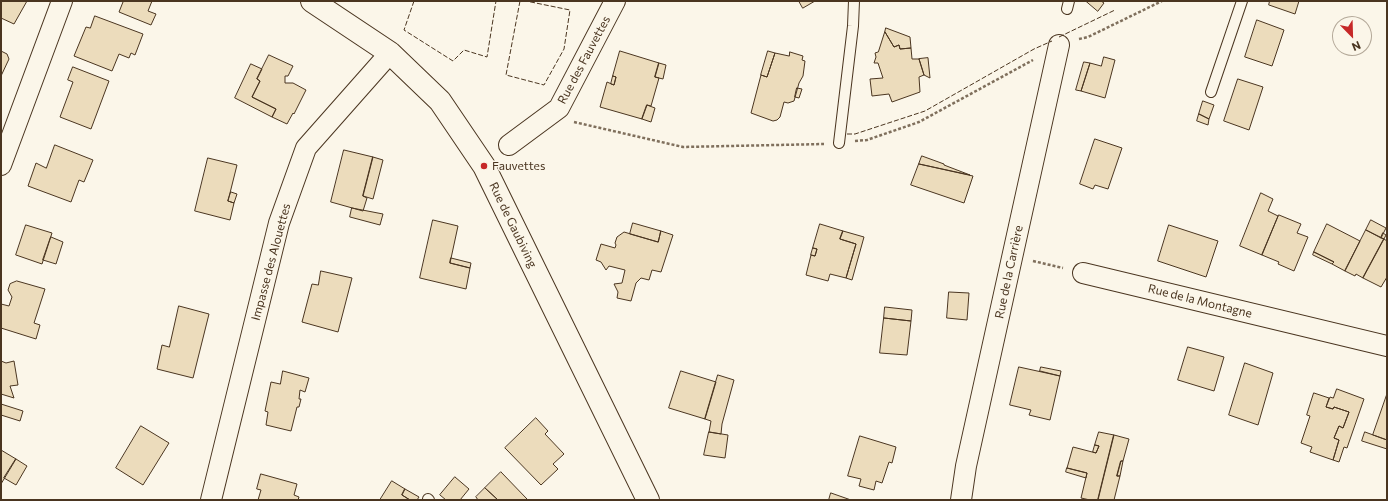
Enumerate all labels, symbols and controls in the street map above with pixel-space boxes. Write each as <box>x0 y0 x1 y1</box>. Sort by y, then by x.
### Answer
street label: Rue des Fauvettes <box>555 14 613 106</box>
north arrow <box>1332 16 1372 56</box>
text: N <box>1350 39 1363 54</box>
place label: Fauvettes <box>492 159 545 173</box>
marker: Fauvettes <box>479 161 489 171</box>
street label: Rue de Gaubiving <box>486 180 540 270</box>
street label: Impasse des Alouettes <box>248 202 294 322</box>
street label: Rue de la Carrière <box>992 224 1026 320</box>
street label: Rue de la Montagne <box>1146 281 1254 321</box>

